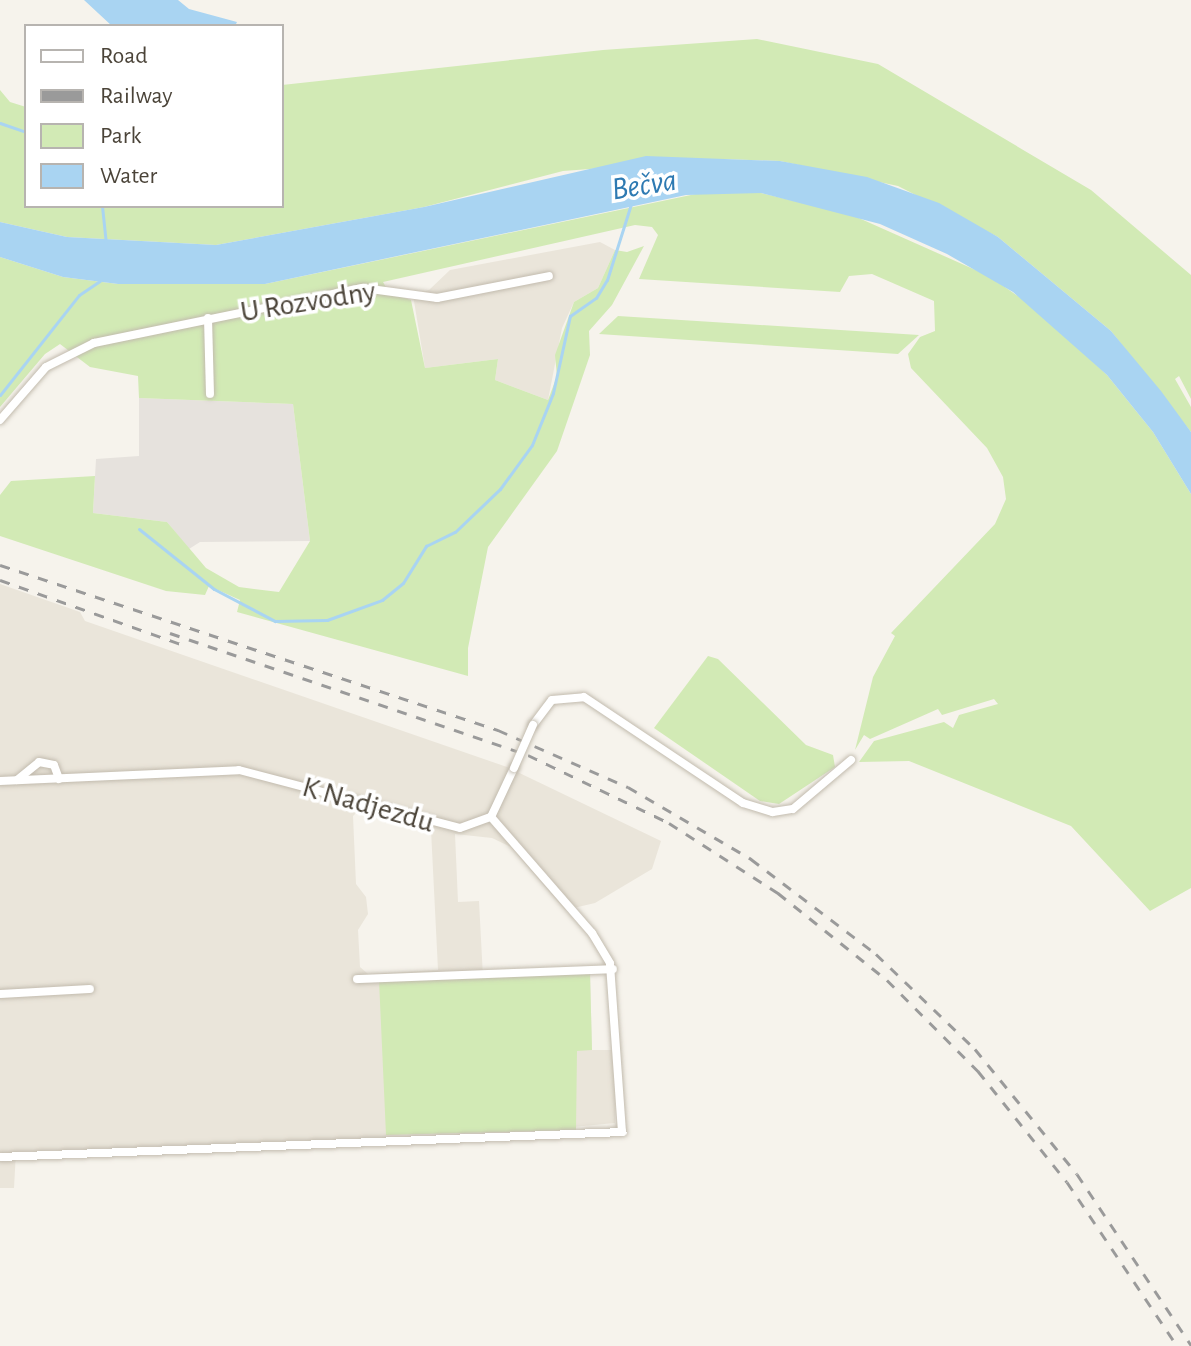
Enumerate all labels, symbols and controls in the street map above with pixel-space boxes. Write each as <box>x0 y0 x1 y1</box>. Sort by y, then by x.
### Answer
legend <box>24 24 284 208</box>
text: Road <box>100 44 148 68</box>
text: Railway <box>100 84 172 108</box>
text: Park <box>100 124 141 148</box>
water label: Bečva <box>609 161 679 209</box>
text: Water <box>100 164 157 188</box>
street label: U Rozvodny <box>238 274 378 330</box>
street label: K Nadjezdu <box>298 769 438 841</box>

